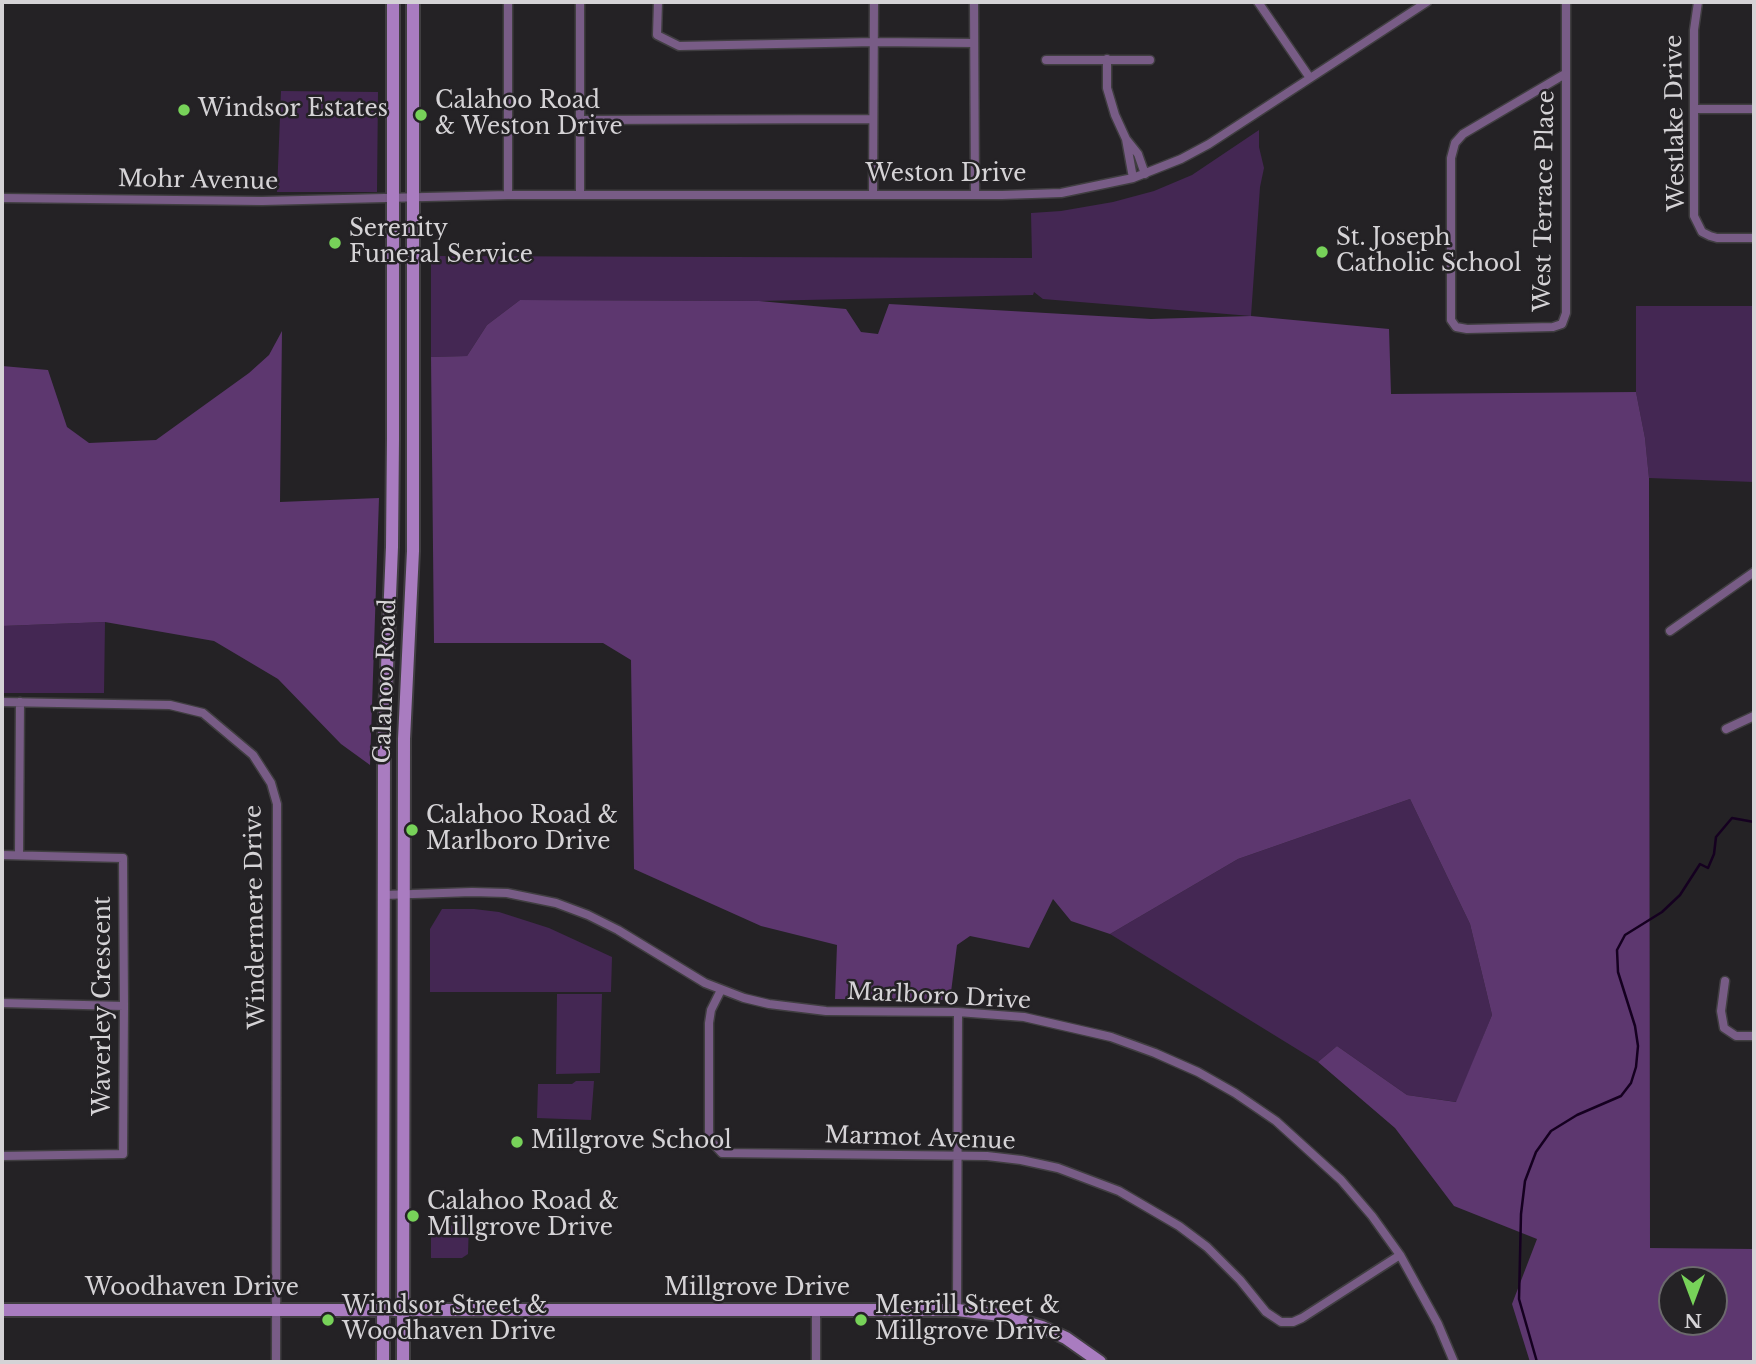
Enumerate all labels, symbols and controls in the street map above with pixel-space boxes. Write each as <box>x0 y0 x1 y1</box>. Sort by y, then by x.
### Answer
street label: Westlake Drive <box>1661 34 1691 212</box>
place label: Calahoo Road & Weston Drive <box>435 88 623 142</box>
street label: West Terrace Place <box>1529 90 1561 312</box>
place label: Windsor Estates <box>198 96 388 124</box>
marker: Windsor Estates <box>176 102 192 118</box>
marker: Calahoo Road & Weston Drive <box>413 107 429 123</box>
street label: Weston Drive <box>866 161 1026 189</box>
street label: Mohr Avenue <box>118 166 278 196</box>
place label: Serenity Funeral Service <box>349 216 533 270</box>
place label: St. Joseph Catholic School <box>1336 225 1522 279</box>
marker: Serenity Funeral Service <box>327 235 343 251</box>
marker: St. Joseph Catholic School <box>1314 244 1330 260</box>
street label: Calahoo Road <box>369 598 403 764</box>
place label: Calahoo Road & Marlboro Drive <box>426 803 618 857</box>
street label: Windermere Drive <box>240 805 272 1029</box>
marker: Calahoo Road & Marlboro Drive <box>404 822 420 838</box>
street label: Waverley Crescent <box>90 896 118 1116</box>
street label: Marlboro Drive <box>846 978 1032 1016</box>
street label: Marmot Avenue <box>824 1122 1016 1156</box>
place label: Millgrove School <box>531 1128 732 1156</box>
marker: Millgrove School <box>509 1134 525 1150</box>
place label: Calahoo Road & Millgrove Drive <box>427 1189 619 1243</box>
marker: Calahoo Road & Millgrove Drive <box>405 1208 421 1224</box>
north arrow <box>1658 1266 1728 1336</box>
street label: Woodhaven Drive <box>85 1275 299 1303</box>
street label: Millgrove Drive <box>664 1275 850 1303</box>
place label: Windsor Street & Woodhaven Drive <box>342 1293 556 1347</box>
place label: Merrill Street & Millgrove Drive <box>875 1293 1061 1347</box>
text: N <box>1684 1309 1702 1332</box>
marker: Windsor Street & Woodhaven Drive <box>320 1312 336 1328</box>
marker: Merrill Street & Millgrove Drive <box>853 1312 869 1328</box>

